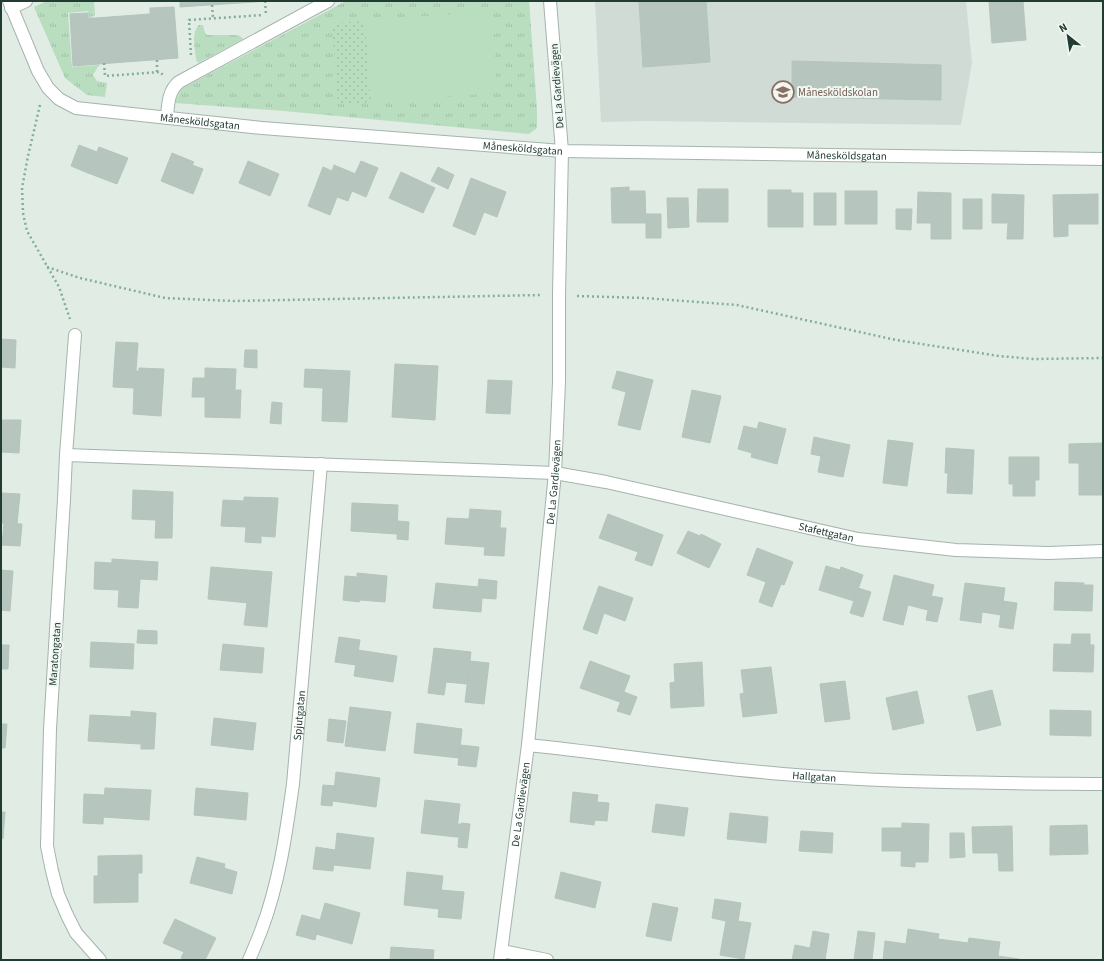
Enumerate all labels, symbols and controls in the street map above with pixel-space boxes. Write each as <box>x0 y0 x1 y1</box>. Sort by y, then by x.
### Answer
north arrow <box>1048 16 1088 56</box>
text: N <box>1056 19 1070 36</box>
street label: De La Gardievägen <box>547 43 567 129</box>
school or university icon: Månesköldskolan <box>770 79 796 105</box>
place label: Månesköldskolan <box>798 85 878 100</box>
street label: Månesköldsgatan <box>159 110 241 133</box>
street label: Månesköldsgatan <box>482 137 563 159</box>
street label: Månesköldsgatan <box>807 147 887 163</box>
street label: De La Gardievägen <box>542 439 564 525</box>
street label: Stafettgatan <box>797 518 855 545</box>
street label: Maratongatan <box>45 622 65 686</box>
street label: Spjutgatan <box>289 690 309 741</box>
street label: De La Gardievägen <box>507 761 533 848</box>
street label: Hallgatan <box>792 767 837 785</box>

